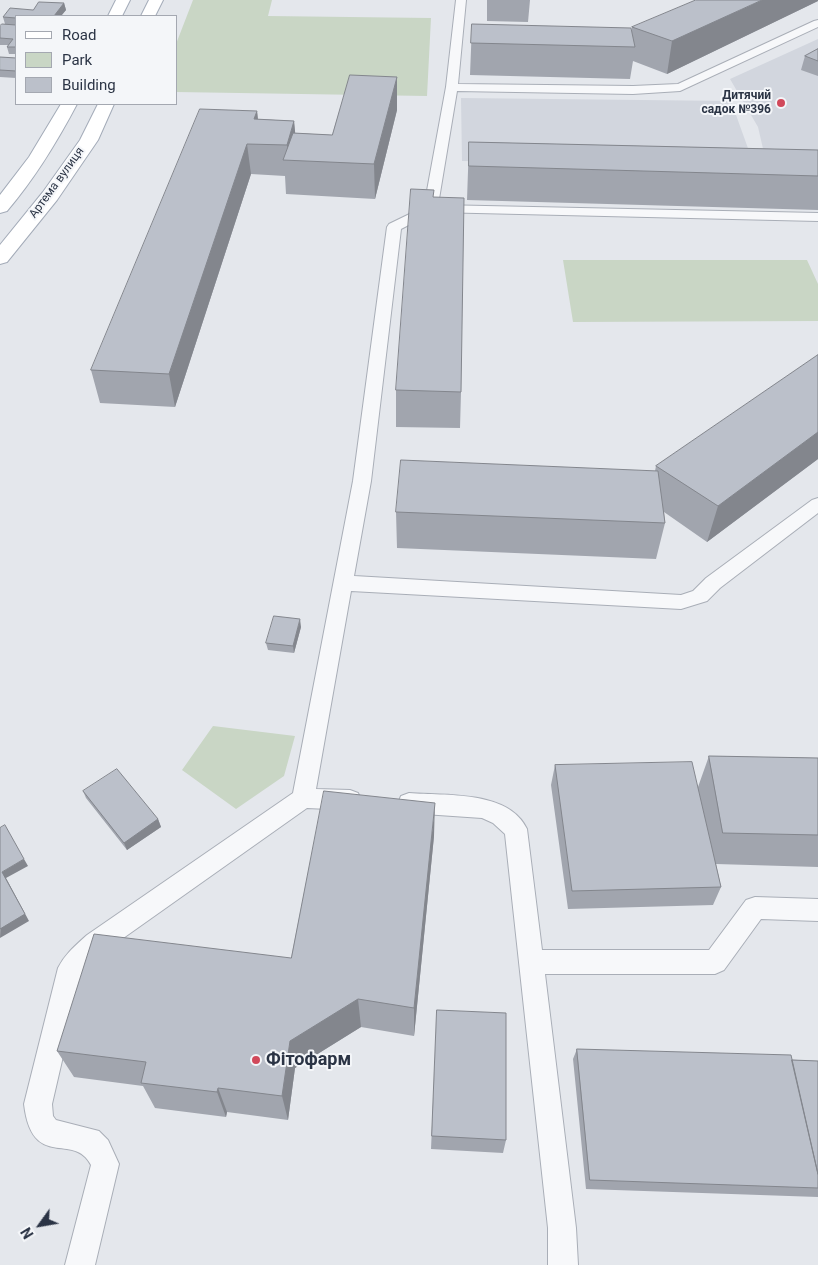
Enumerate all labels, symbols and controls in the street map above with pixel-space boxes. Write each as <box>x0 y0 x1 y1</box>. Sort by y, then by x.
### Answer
legend <box>15 15 178 105</box>
text: Road <box>62 26 96 44</box>
text: Park <box>62 51 92 69</box>
text: Building <box>62 76 116 94</box>
place label: Дитячий садок №396 <box>701 89 771 117</box>
marker: Дитячий садок №396 <box>775 97 787 109</box>
street label: Артема вулиця <box>26 145 88 221</box>
place label: Фітофарм <box>266 1049 351 1071</box>
marker: Фітофарм <box>250 1054 262 1066</box>
north arrow <box>15 1200 65 1250</box>
text: N <box>18 1225 37 1241</box>

